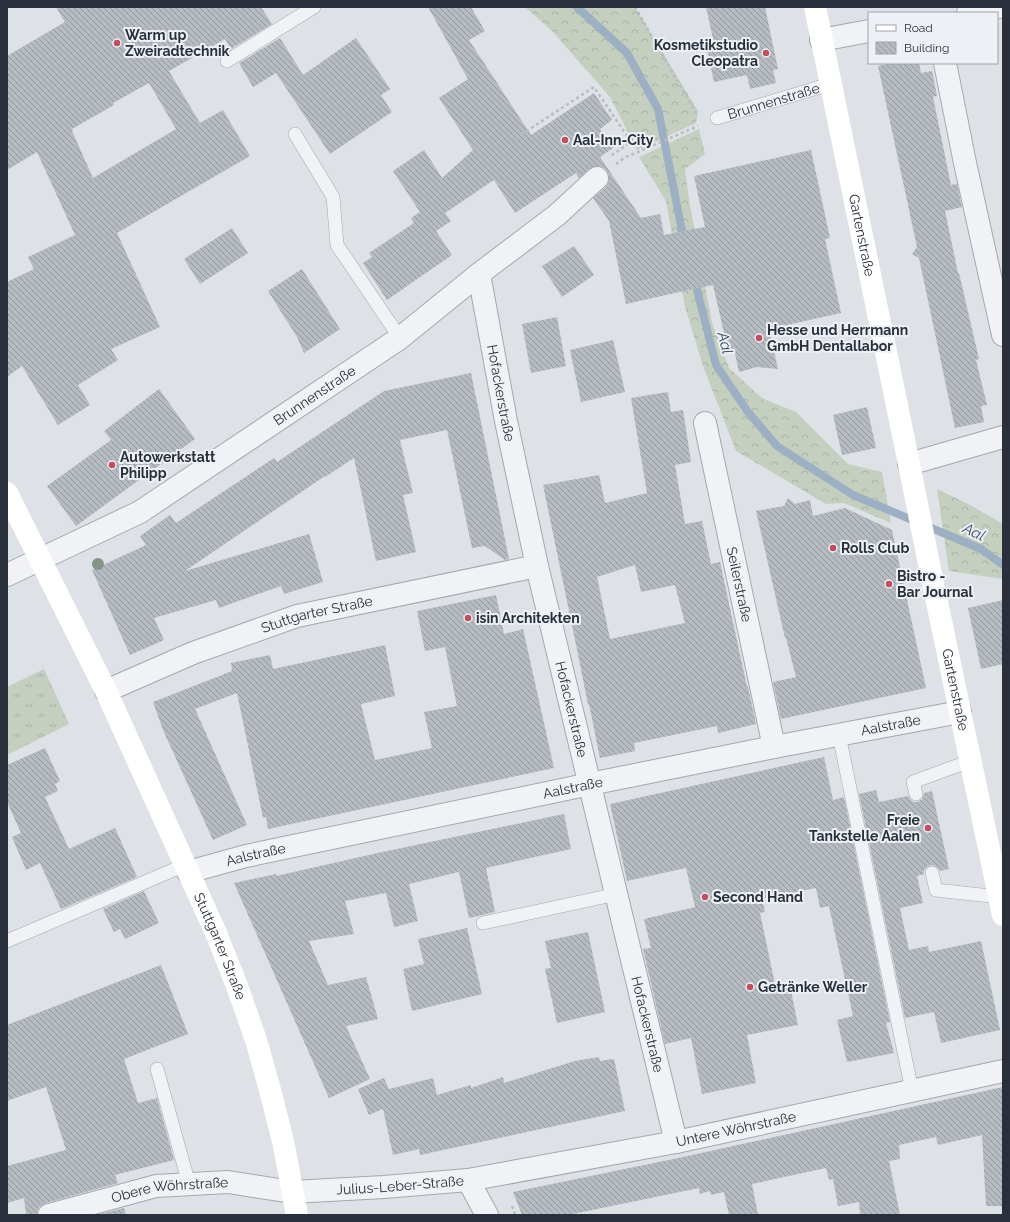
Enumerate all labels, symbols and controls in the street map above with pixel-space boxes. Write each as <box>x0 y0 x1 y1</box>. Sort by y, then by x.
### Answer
legend <box>868 12 998 64</box>
text: Road <box>904 21 933 35</box>
place label: Warm up Zweiradtechnik <box>125 27 230 59</box>
place label: Kosmetikstudio Cleopatra <box>654 37 759 69</box>
marker: Warm up Zweiradtechnik <box>112 38 122 48</box>
text: Building <box>904 41 950 55</box>
marker: Kosmetikstudio Cleopatra <box>761 48 771 58</box>
street label: Brunnenstraße <box>726 80 821 122</box>
place label: Aal-Inn-City <box>573 132 654 148</box>
marker: Aal-Inn-City <box>560 135 570 145</box>
street label: Gartenstraße <box>846 193 878 278</box>
place label: Hesse und Herrmann GmbH Dentallabor <box>767 322 908 354</box>
water label: Aal <box>713 329 737 356</box>
marker: Hesse und Herrmann GmbH Dentallabor <box>754 333 764 343</box>
street label: Hofackerstraße <box>484 343 518 443</box>
street label: Brunnenstraße <box>270 362 358 428</box>
place label: Autowerkstatt Philipp <box>120 449 216 481</box>
marker: Autowerkstatt Philipp <box>107 460 117 470</box>
water label: Aal <box>959 519 988 545</box>
place label: Rolls Club <box>841 540 909 556</box>
marker: Rolls Club <box>828 543 838 553</box>
street label: Seilerstraße <box>724 545 755 624</box>
place label: Bistro - Bar Journal <box>897 568 973 600</box>
marker: Bistro - Bar Journal <box>884 579 894 589</box>
street label: Stuttgarter Straße <box>259 592 374 636</box>
place label: isin Architekten <box>476 610 580 626</box>
marker: isin Architekten <box>463 613 473 623</box>
street label: Gartenstraße <box>939 647 972 732</box>
street label: Hofackerstraße <box>552 659 591 759</box>
street label: Aalstraße <box>859 712 922 739</box>
street label: Aalstraße <box>541 774 604 802</box>
place label: Freie Tankstelle Aalen <box>809 812 921 844</box>
marker: Freie Tankstelle Aalen <box>923 823 933 833</box>
street label: Aalstraße <box>224 840 287 869</box>
place label: Second Hand <box>713 889 803 905</box>
street label: Stuttgarter Straße <box>191 890 249 1002</box>
marker: Second Hand <box>700 892 710 902</box>
street label: Hofackerstraße <box>628 974 667 1074</box>
place label: Getränke Weller <box>758 979 868 995</box>
marker: Getränke Weller <box>745 982 755 992</box>
street label: Untere Wöhrstraße <box>674 1108 798 1150</box>
street label: Julius-Leber-Straße <box>336 1172 464 1198</box>
street label: Obere Wöhrstraße <box>109 1174 229 1206</box>

